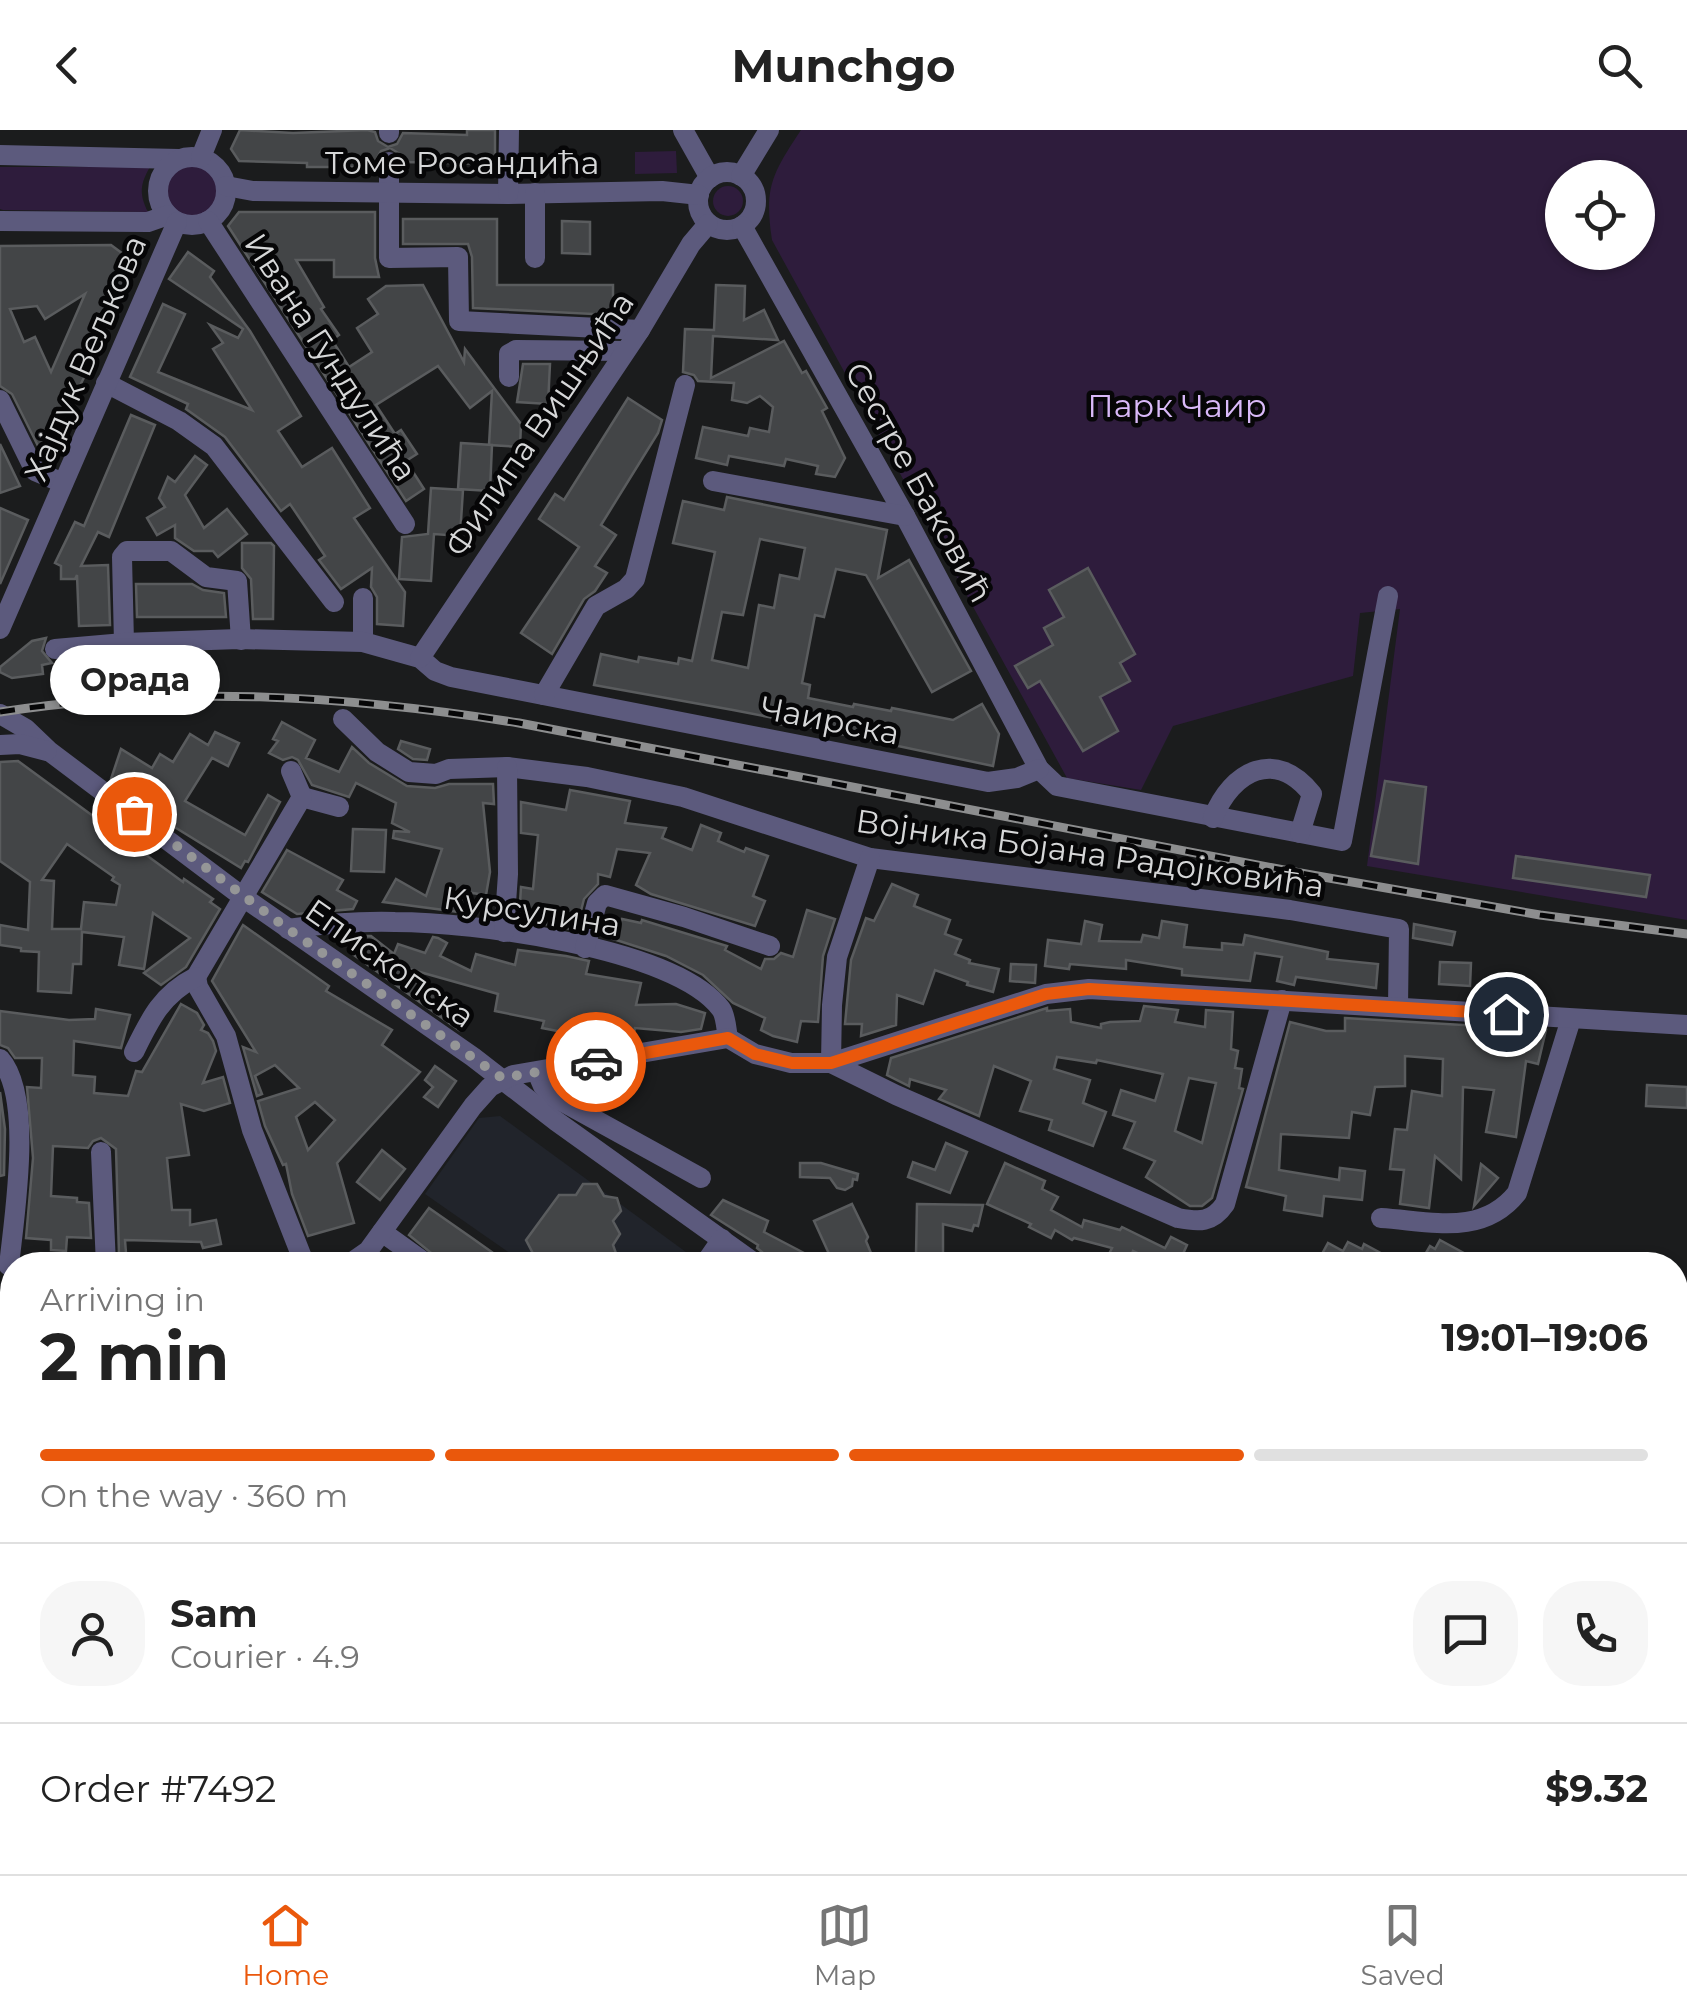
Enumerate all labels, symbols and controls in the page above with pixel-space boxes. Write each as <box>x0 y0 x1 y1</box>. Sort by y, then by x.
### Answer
icon: back <box>40 38 95 93</box>
text: Munchgo <box>732 38 955 93</box>
icon: search <box>1592 38 1647 93</box>
street label: Томе Росандића <box>325 143 599 182</box>
map controls <box>1545 160 1655 270</box>
button: locate <box>1545 160 1655 270</box>
street label: Ивана Гундулића <box>236 226 426 488</box>
street label: Хајдук Вељкова <box>16 229 154 487</box>
street label: Филипа Вишњића <box>436 285 642 563</box>
street label: Сестре Баковић <box>837 355 1001 609</box>
park label: Парк Чаир <box>1087 386 1267 425</box>
callout: Орада <box>49 644 219 714</box>
text: Орада <box>80 660 190 699</box>
street label: Чаирска <box>757 687 903 753</box>
pin <box>92 772 177 857</box>
icon: bag <box>107 787 162 842</box>
street label: Војника Бојана Радојковића <box>853 801 1327 905</box>
street label: Курсулина <box>441 878 623 944</box>
street label: Епископска <box>298 890 482 1036</box>
pin <box>1464 972 1549 1057</box>
icon: home <box>1479 987 1534 1042</box>
courier <box>546 1012 646 1112</box>
icon: car <box>569 1035 624 1090</box>
text: Arriving in <box>40 1280 205 1319</box>
text: 19:01–19:06 <box>1441 1314 1648 1361</box>
text: 2 min <box>40 1317 229 1396</box>
text: On the way · 360 m <box>40 1476 348 1515</box>
button: person <box>40 1581 145 1686</box>
button: chat <box>1413 1581 1518 1686</box>
button: phone <box>1543 1581 1648 1686</box>
text: Sam <box>170 1590 258 1637</box>
text: Courier · 4.9 <box>170 1637 360 1676</box>
text: Order #7492 <box>40 1765 276 1812</box>
text: $9.32 <box>1545 1765 1648 1812</box>
tab: Home <box>242 1898 329 1992</box>
tab: Map <box>814 1898 876 1992</box>
tab: Saved <box>1361 1898 1445 1992</box>

